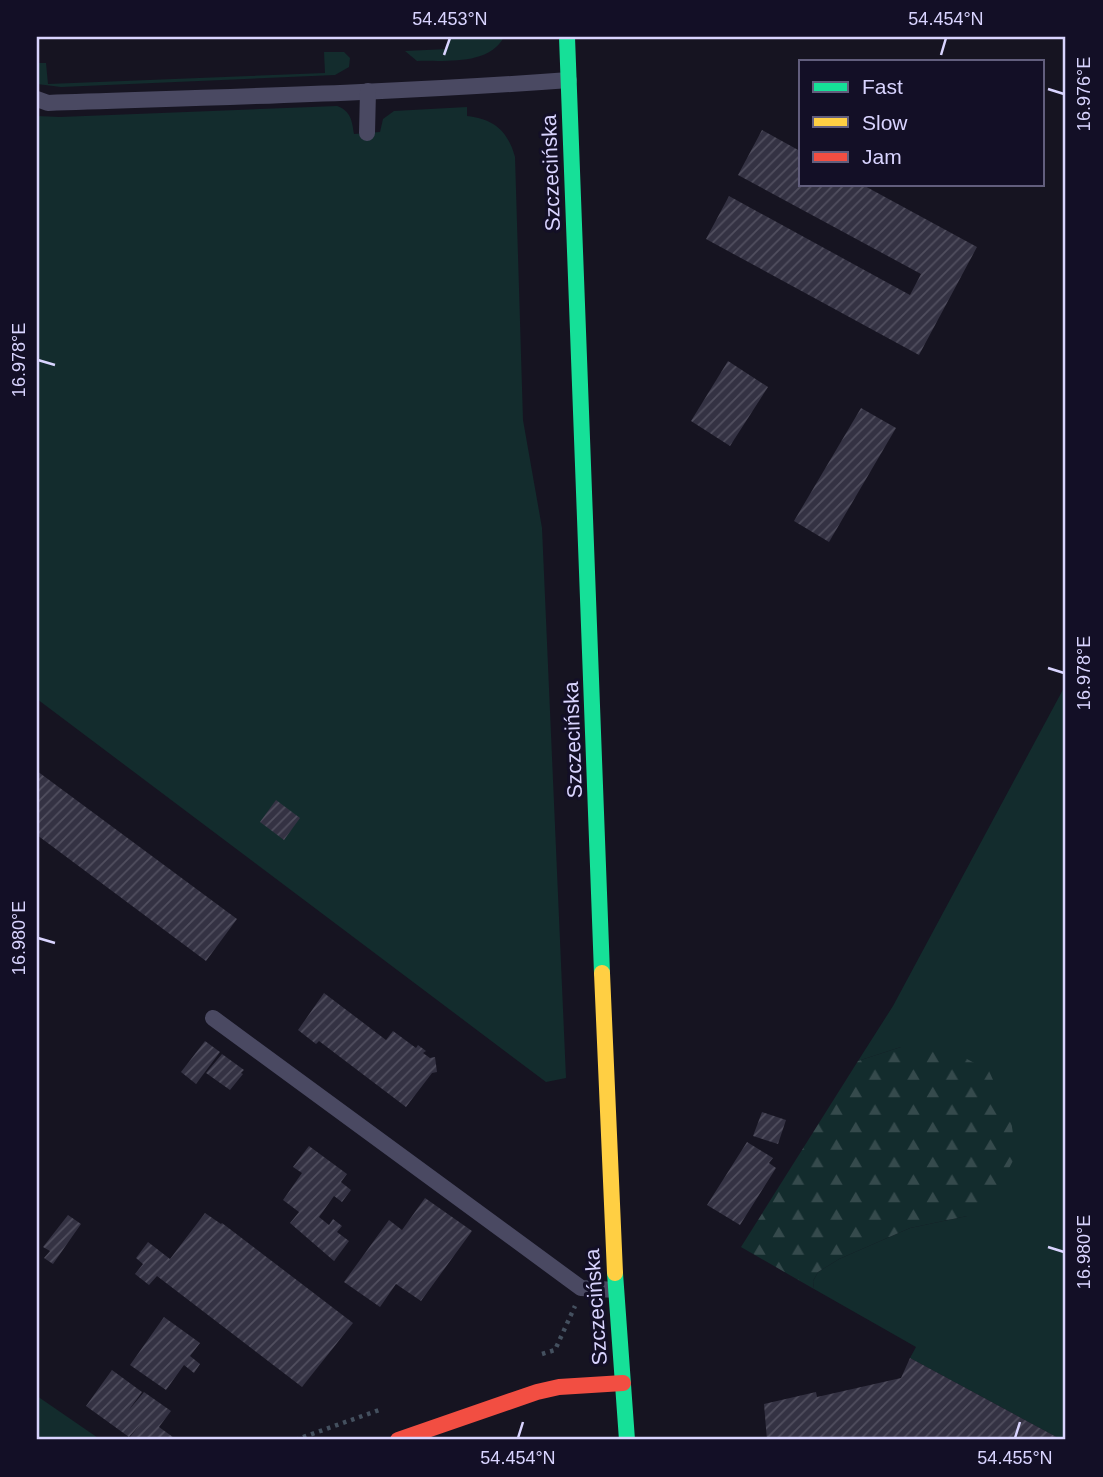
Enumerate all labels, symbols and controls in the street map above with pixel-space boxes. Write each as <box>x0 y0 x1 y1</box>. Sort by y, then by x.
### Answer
text: 54.453°N <box>412 9 488 29</box>
text: 54.454°N <box>908 9 984 29</box>
text: 16.976°E <box>1074 57 1094 131</box>
legend <box>799 60 1044 186</box>
text: Fast <box>862 75 903 98</box>
text: Slow <box>862 111 908 134</box>
street label: Szczecińska <box>537 114 564 232</box>
text: Jam <box>862 145 902 168</box>
text: 16.978°E <box>9 323 29 397</box>
text: 16.978°E <box>1074 636 1094 710</box>
street label: Szczecińska <box>559 681 586 799</box>
text: 16.980°E <box>9 901 29 975</box>
text: 16.980°E <box>1074 1215 1094 1289</box>
street label: Szczecińska <box>580 1248 611 1366</box>
text: 54.454°N <box>480 1448 556 1468</box>
text: 54.455°N <box>977 1448 1053 1468</box>

